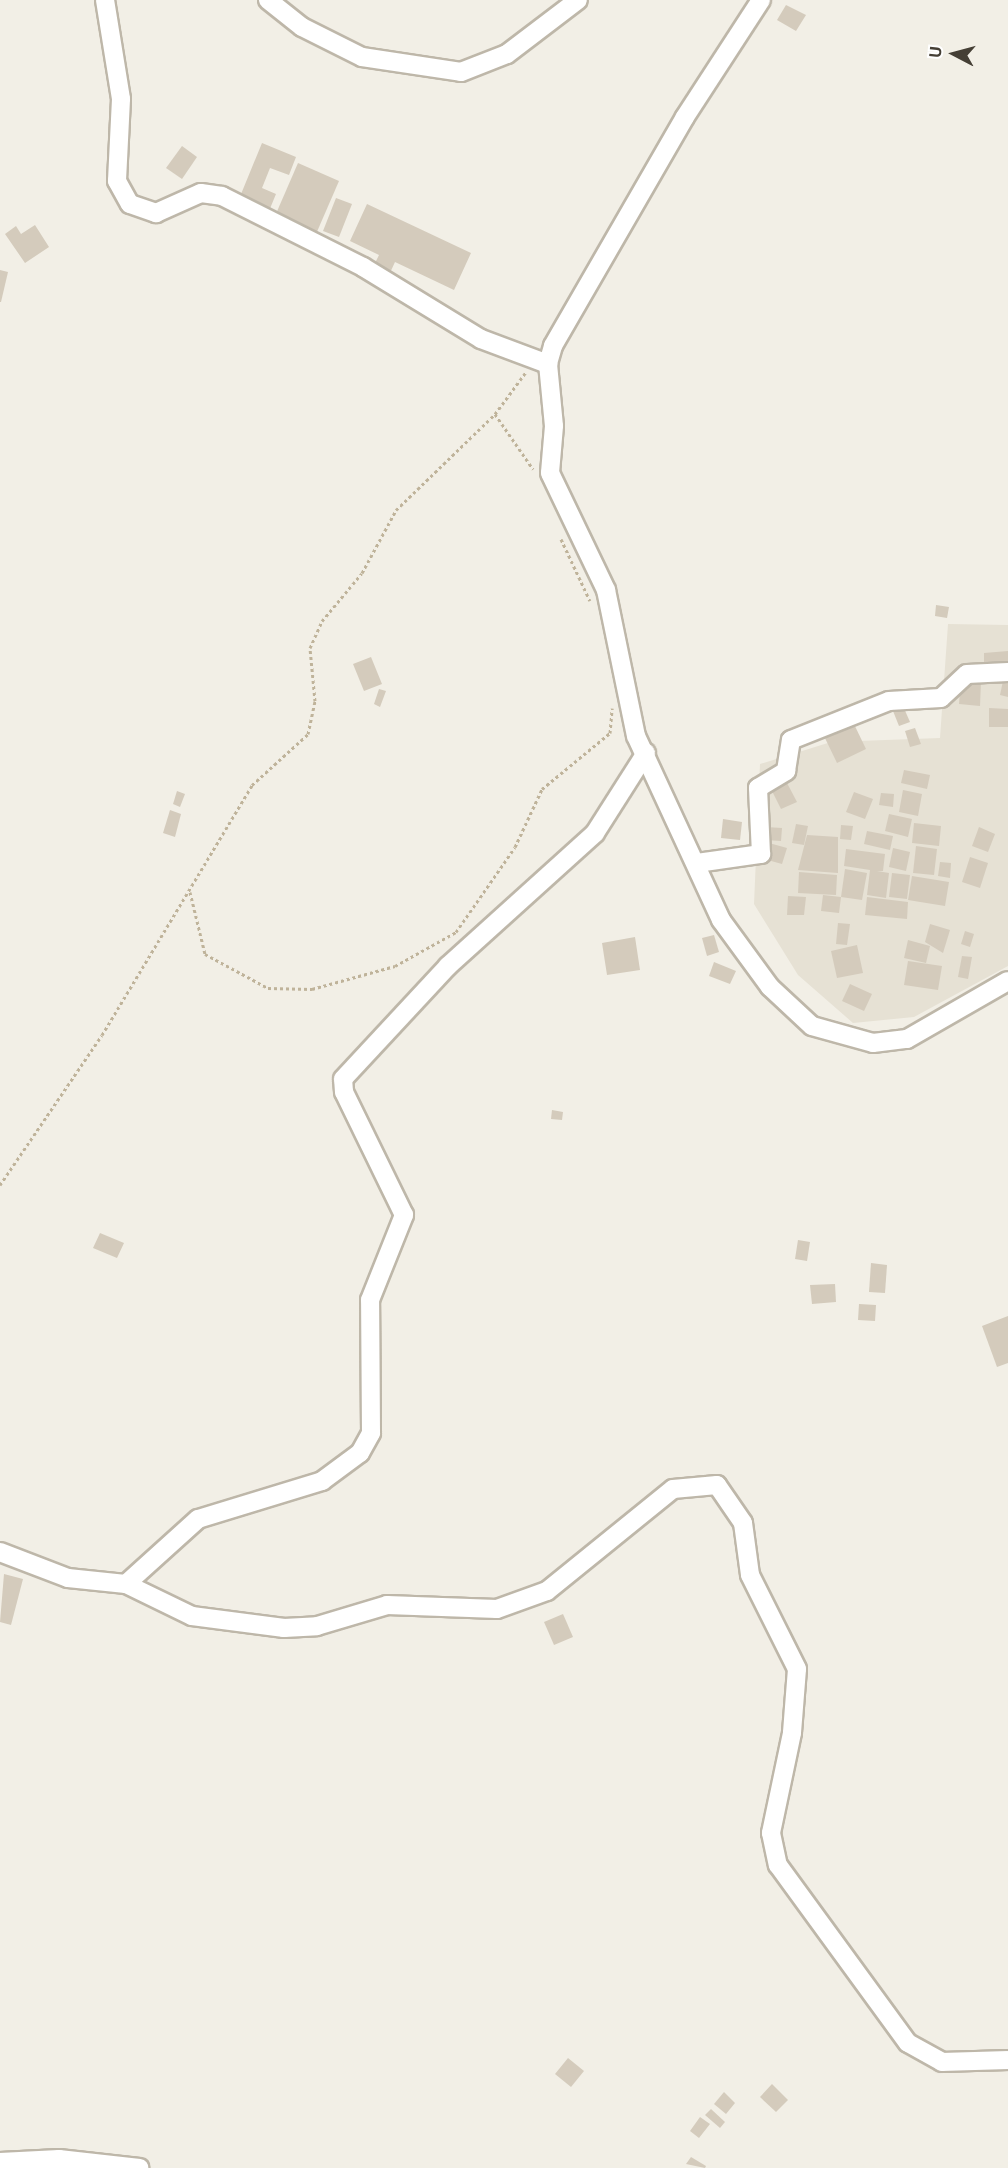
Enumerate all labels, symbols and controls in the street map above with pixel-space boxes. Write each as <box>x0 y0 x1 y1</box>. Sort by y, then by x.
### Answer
north arrow <box>924 24 984 84</box>
text: U <box>926 45 946 59</box>

